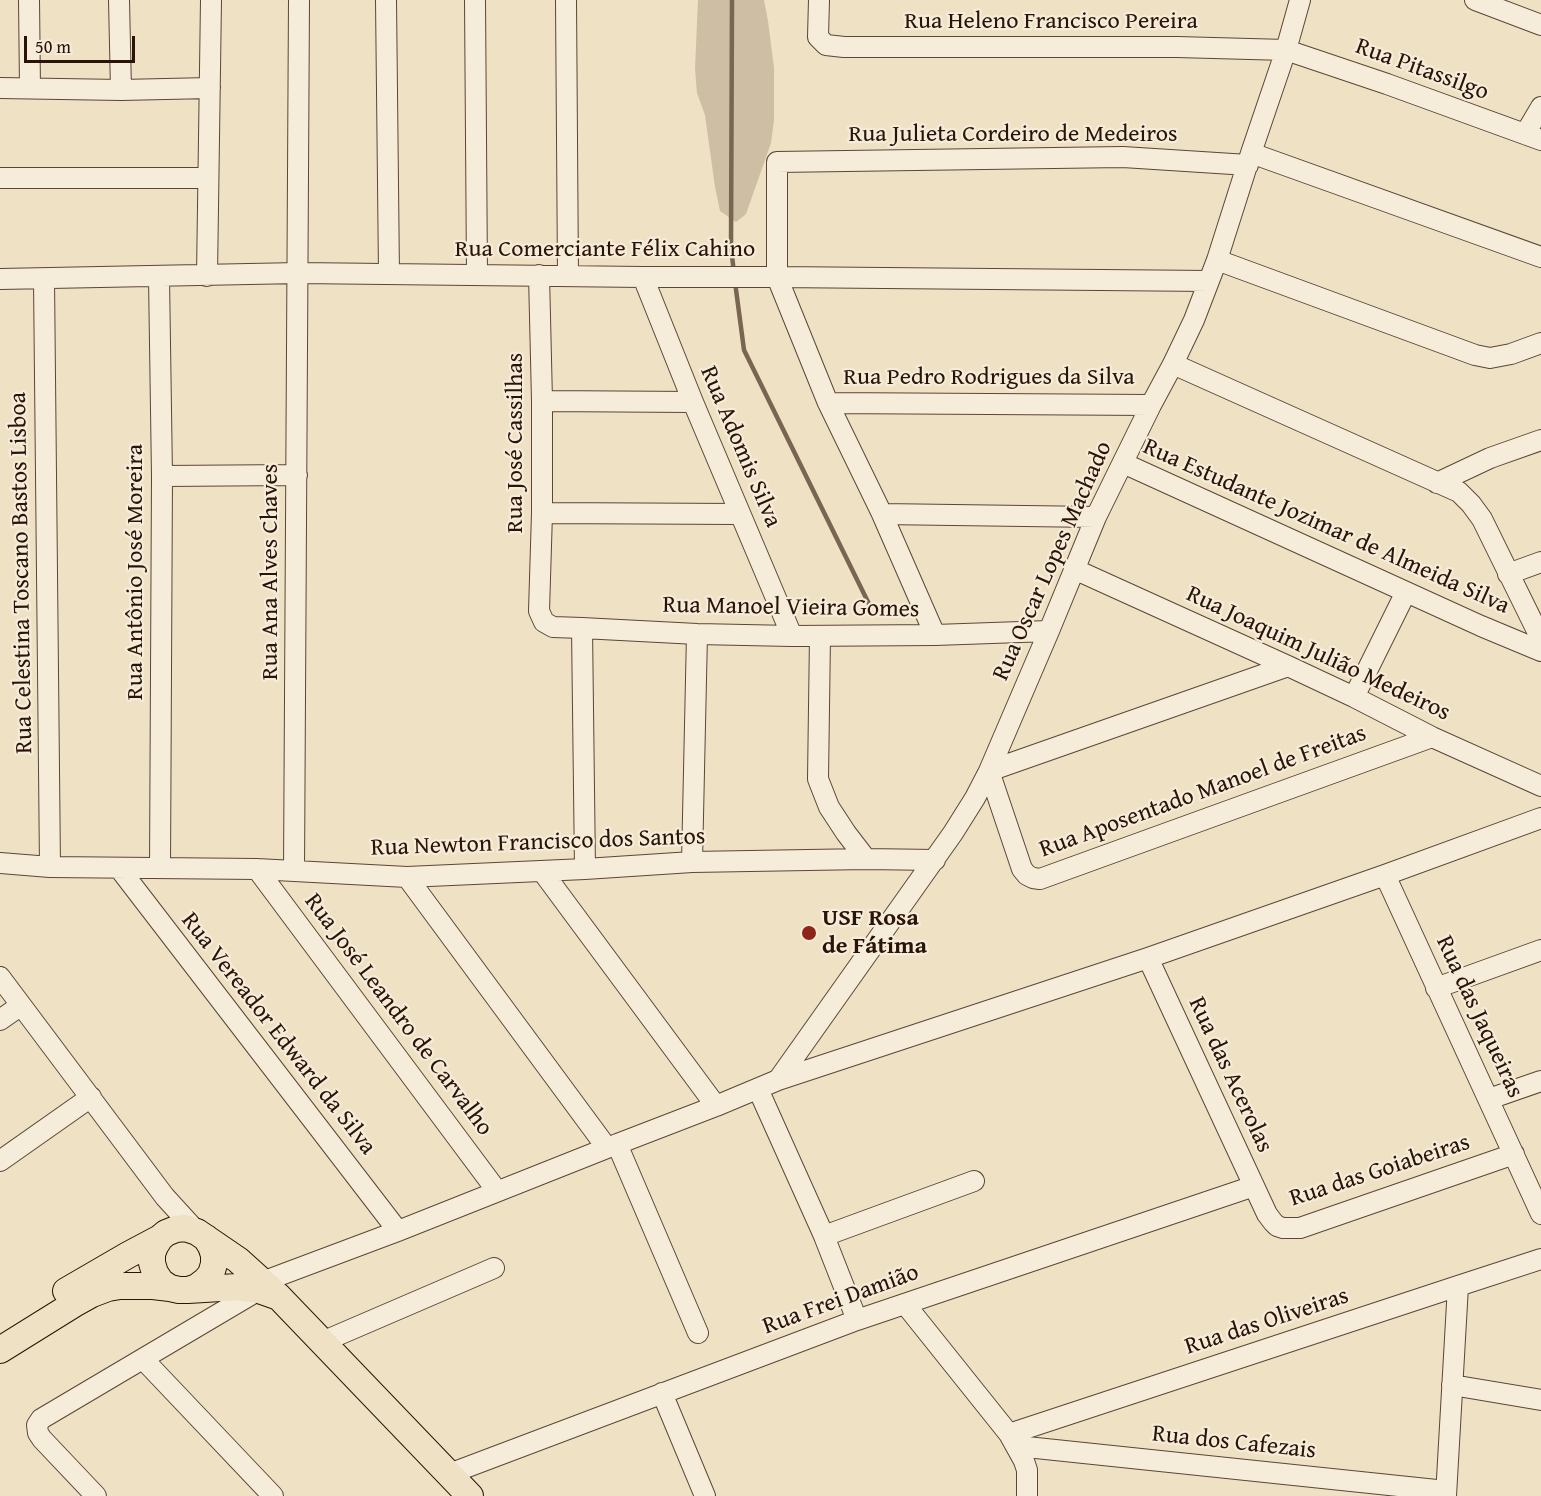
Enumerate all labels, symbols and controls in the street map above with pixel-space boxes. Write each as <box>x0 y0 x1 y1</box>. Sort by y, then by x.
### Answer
street label: Rua Heleno Francisco Pereira <box>904 8 1198 36</box>
scale bar <box>27 24 138 62</box>
text: 50 m <box>35 33 71 60</box>
street label: Rua Pitassilgo <box>1351 33 1493 107</box>
street label: Rua Julieta Cordeiro de Medeiros <box>848 121 1178 149</box>
street label: Rua Comerciante Félix Cahino <box>455 236 755 264</box>
street label: Rua José Cassilhas <box>502 353 530 533</box>
street label: Rua Adomis Silva <box>693 362 787 532</box>
street label: Rua Pedro Rodrigues da Silva <box>843 364 1135 392</box>
street label: Rua Celestina Toscano Bastos Lisboa <box>4 392 40 754</box>
street label: Rua Estudante Jozimar de Almeida Silva <box>1138 433 1514 621</box>
street label: Rua Oscar Lopes Machado <box>987 437 1119 685</box>
street label: Rua Antônio José Moreira <box>122 444 150 700</box>
street label: Rua Ana Alves Chaves <box>257 464 285 680</box>
street label: Rua Joaquim Julião Medeiros <box>1182 580 1454 728</box>
street label: Rua Manoel Vieira Gomes <box>662 591 920 625</box>
street label: Rua Aposentado Manoel de Freitas <box>1036 719 1370 865</box>
street label: Rua Newton Francisco dos Santos <box>370 823 706 863</box>
street label: Rua José Leandro de Carvalho <box>297 888 499 1142</box>
place label: USF Rosa de Fátima <box>822 905 927 961</box>
street label: Rua Vereador Edward da Silva <box>174 907 382 1161</box>
marker: USF Rosa de Fátima <box>800 924 818 942</box>
street label: Rua das Jaqueiras <box>1429 931 1529 1103</box>
street label: Rua das Acerolas <box>1181 993 1279 1157</box>
street label: Rua das Goiabeiras <box>1286 1128 1474 1214</box>
street label: Rua Frei Damião <box>759 1258 923 1342</box>
street label: Rua das Oliveiras <box>1182 1282 1352 1362</box>
street label: Rua dos Cafezais <box>1151 1420 1317 1466</box>

